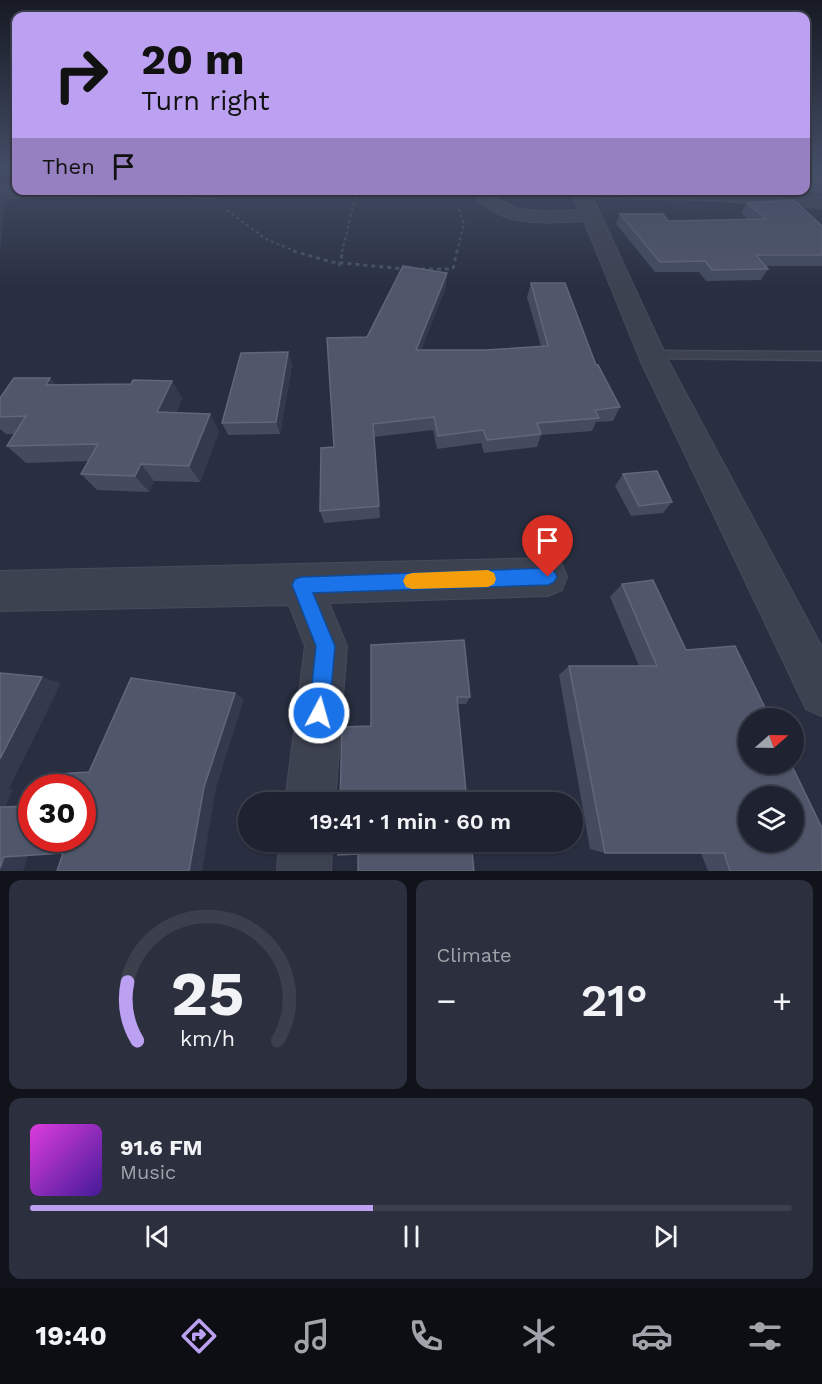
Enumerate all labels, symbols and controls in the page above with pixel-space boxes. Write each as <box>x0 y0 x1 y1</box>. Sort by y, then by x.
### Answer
text: 20 m <box>141 35 245 84</box>
icon: right <box>42 36 120 114</box>
text: Turn right <box>141 85 270 117</box>
icon: arrive <box>107 150 140 183</box>
text: Then <box>42 154 95 179</box>
pin <box>522 515 573 577</box>
icon: arrive <box>531 524 564 557</box>
position arrow <box>287 681 351 745</box>
north arrow <box>738 708 804 774</box>
map controls <box>738 708 804 852</box>
speed limit sign: 30 <box>18 774 96 852</box>
button: layers <box>738 786 804 852</box>
text: 19:41 · 1 min · 60 m <box>310 809 511 834</box>
text: Climate <box>437 943 512 967</box>
text: 25 <box>171 957 245 1030</box>
text: 21° <box>581 974 648 1027</box>
text: − <box>437 981 456 1020</box>
text: + <box>772 981 792 1020</box>
text: km/h <box>180 1027 235 1052</box>
text: 91.6 FM <box>120 1135 203 1160</box>
text: Music <box>120 1160 176 1184</box>
icon: previous <box>141 1220 174 1253</box>
icon: pause <box>395 1220 428 1253</box>
icon: next <box>649 1220 682 1253</box>
icon: directions <box>178 1315 220 1357</box>
icon: music <box>291 1315 333 1357</box>
icon: phone <box>405 1315 447 1357</box>
icon: climate <box>518 1315 560 1357</box>
icon: car <box>631 1315 673 1357</box>
icon: filters <box>744 1315 786 1357</box>
text: 19:40 <box>36 1320 107 1352</box>

